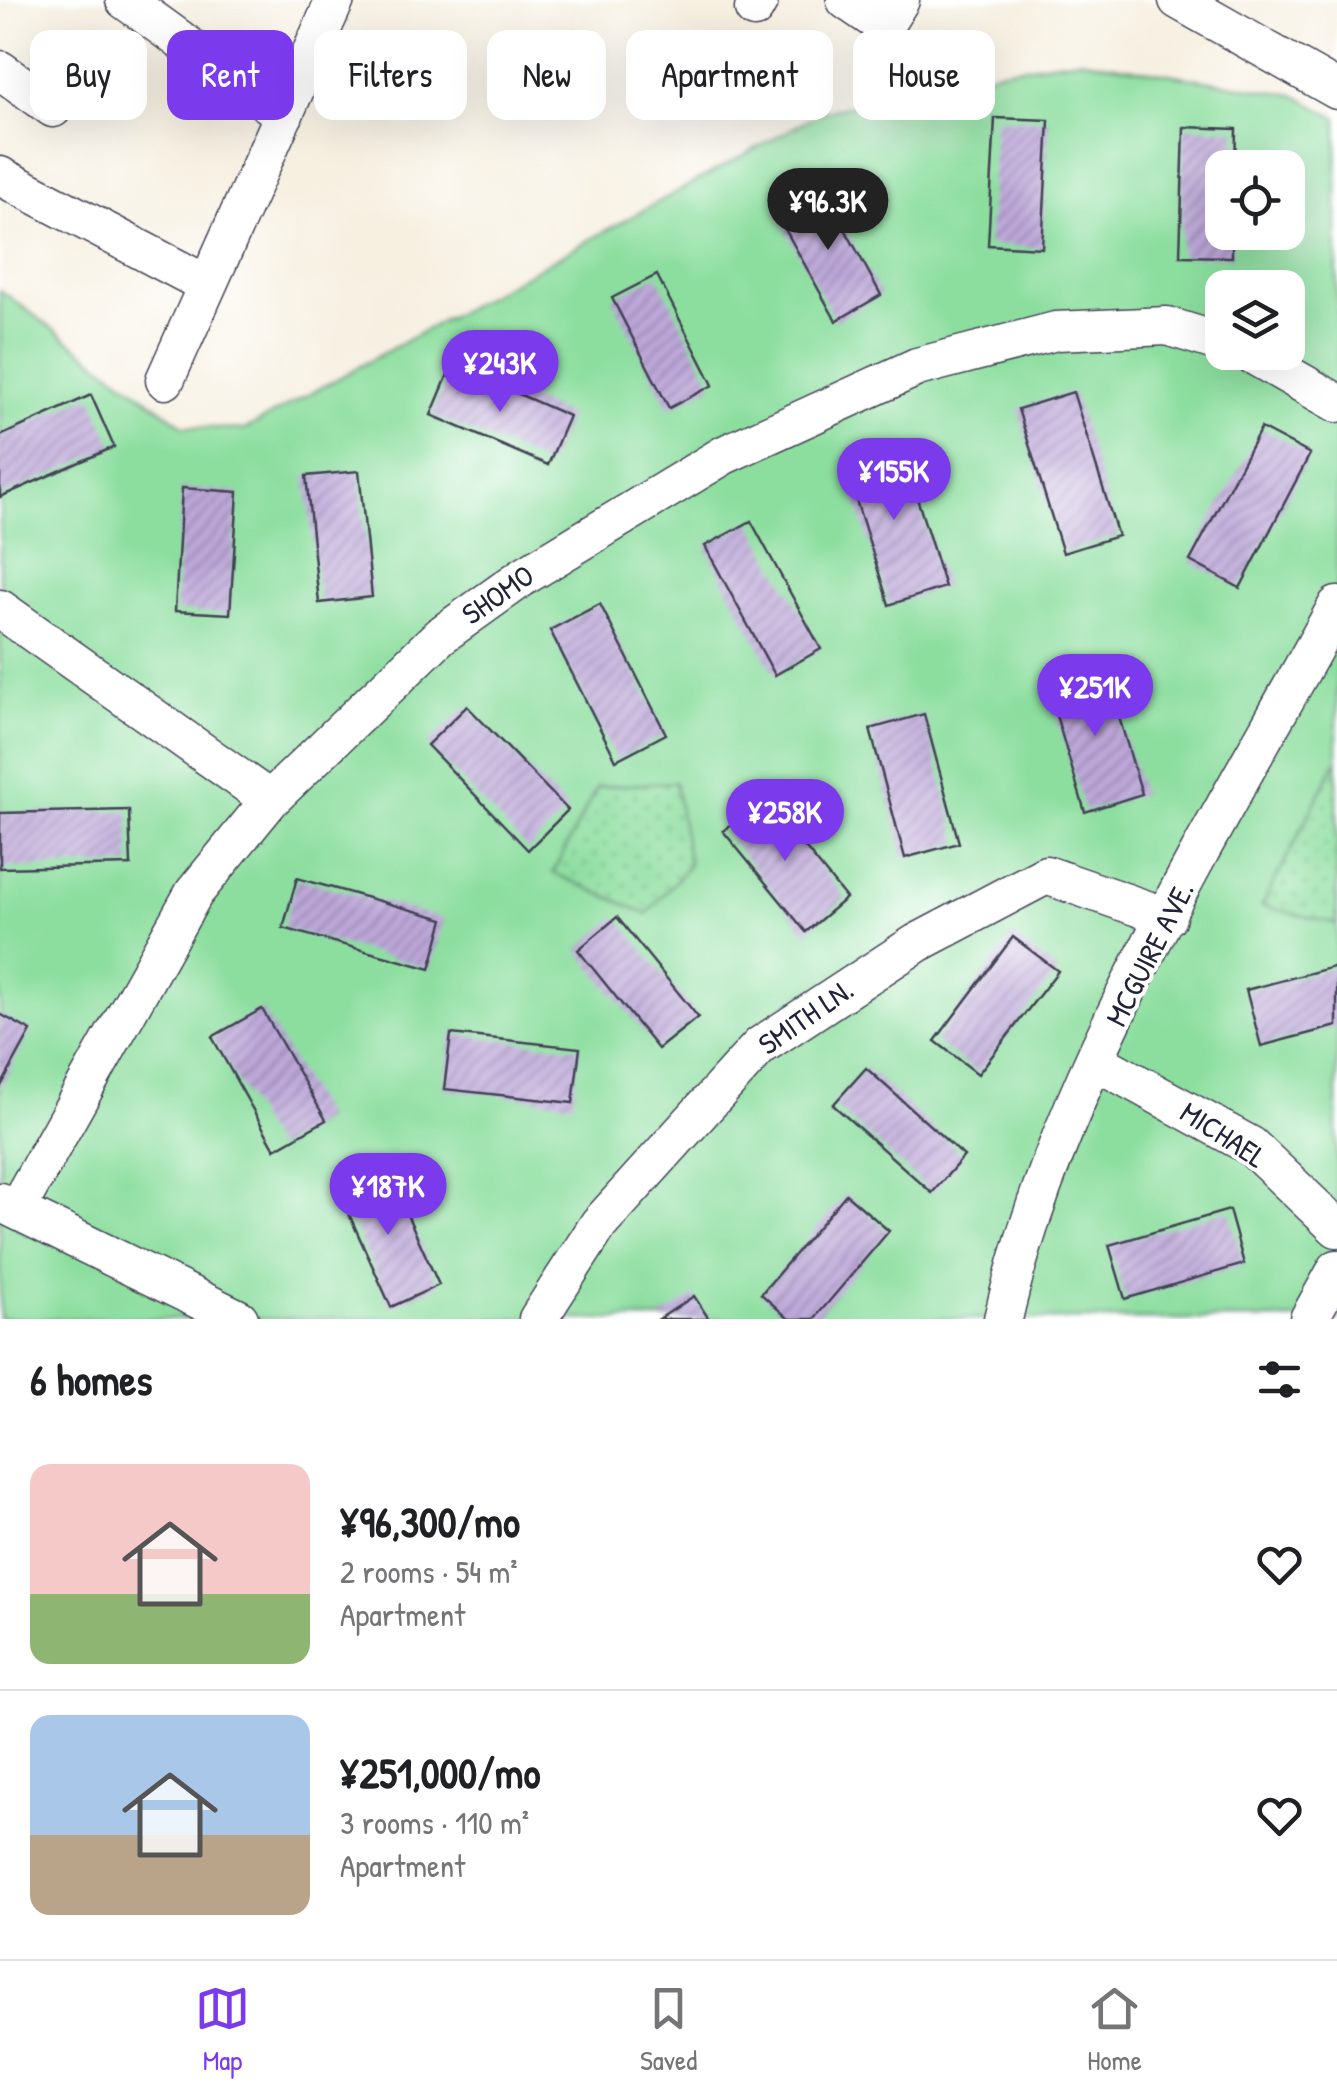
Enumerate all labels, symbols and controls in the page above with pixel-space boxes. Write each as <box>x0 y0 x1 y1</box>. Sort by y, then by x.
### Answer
chip: Buy <box>30 30 147 120</box>
chip: Rent <box>167 30 294 120</box>
chip: Filters <box>314 30 467 120</box>
chip: New <box>487 30 606 120</box>
chip: Apartment <box>626 30 833 120</box>
chip: House <box>853 30 995 120</box>
map controls <box>1205 150 1305 370</box>
button: locate <box>1205 150 1305 250</box>
pin: ¥96.3K <box>747 168 909 253</box>
text: ¥96.3K <box>789 179 867 222</box>
button: layers <box>1205 270 1305 370</box>
pin: ¥243K <box>430 330 570 415</box>
text: ¥243K <box>464 341 536 384</box>
pin: ¥155K <box>824 438 964 523</box>
text: ¥155K <box>859 449 929 492</box>
street label: SHOMO <box>454 555 541 633</box>
pin: ¥251K <box>1025 654 1165 739</box>
text: ¥251K <box>1059 665 1131 708</box>
pin: ¥258K <box>715 779 855 864</box>
text: ¥258K <box>748 790 822 833</box>
street label: MCGUIRE AVE. <box>1096 874 1203 1033</box>
street label: SMITH LN. <box>750 969 861 1063</box>
street label: MICHAEL <box>1173 1092 1274 1177</box>
pin: ¥187K <box>318 1153 458 1238</box>
text: ¥187K <box>352 1164 424 1207</box>
text: 6 homes <box>30 1351 152 1408</box>
icon: filters <box>1252 1352 1307 1407</box>
text: ¥96,300/mo <box>340 1493 520 1550</box>
icon: home <box>110 1504 230 1624</box>
icon: heart <box>1252 1537 1307 1592</box>
text: 2 rooms · 54 m² <box>340 1550 518 1593</box>
text: Apartment <box>340 1593 465 1636</box>
text: ¥251,000/mo <box>340 1744 540 1801</box>
icon: home <box>110 1755 230 1875</box>
icon: heart <box>1252 1788 1307 1843</box>
text: 3 rooms · 110 m² <box>340 1801 529 1844</box>
text: Apartment <box>340 1844 465 1887</box>
tab: Map <box>195 1981 250 2079</box>
tab: Saved <box>640 1981 697 2079</box>
tab: Home <box>1087 1981 1142 2079</box>

